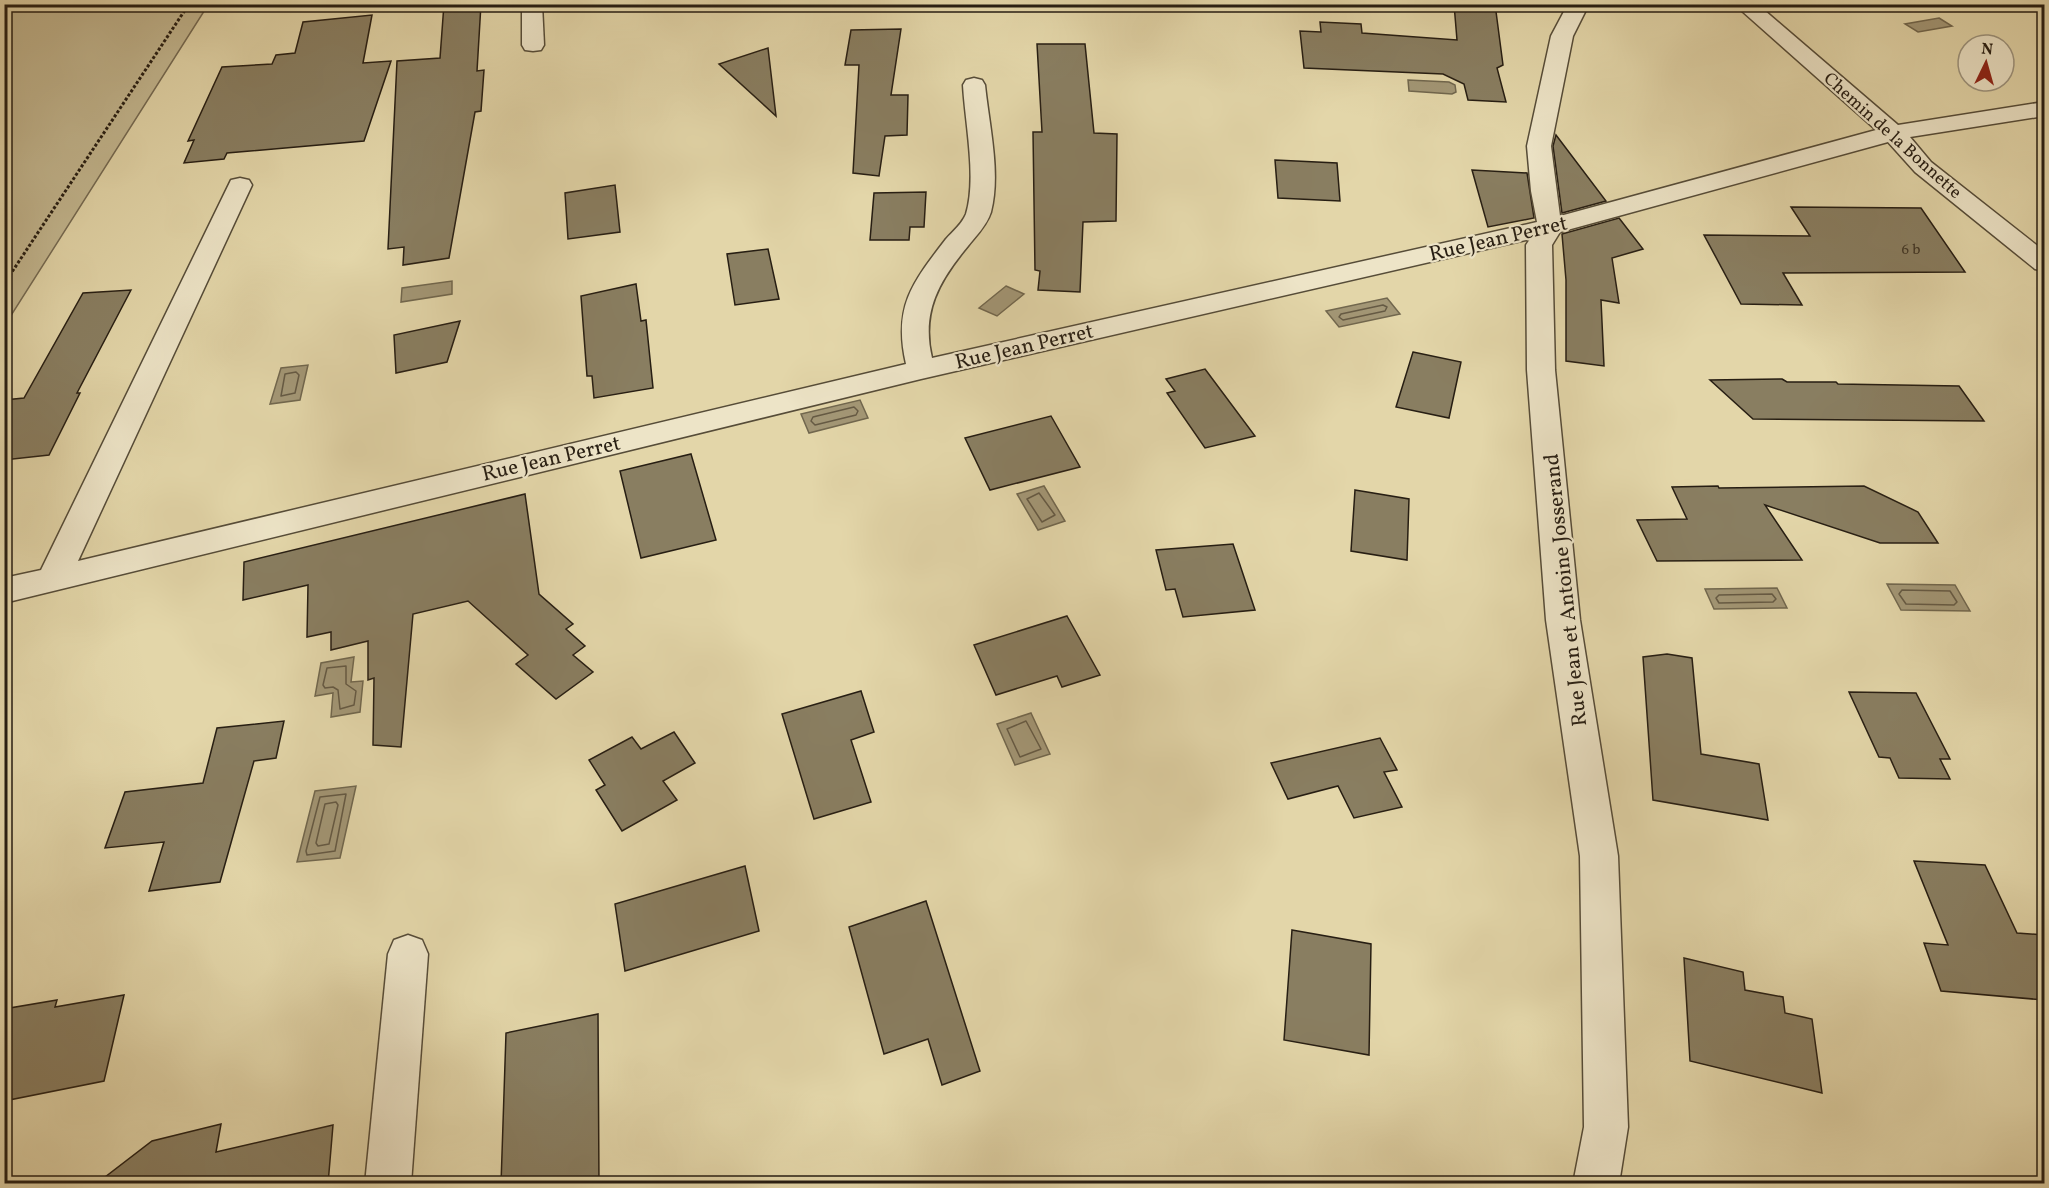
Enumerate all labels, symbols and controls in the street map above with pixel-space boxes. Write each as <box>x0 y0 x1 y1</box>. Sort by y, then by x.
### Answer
north arrow <box>1956 33 2016 93</box>
text: N <box>1980 39 1994 62</box>
street label: Chemin de la Bonnette <box>1817 67 1967 205</box>
street label: Rue Jean Perret <box>1426 209 1570 269</box>
house number: 6 b <box>1902 240 1920 261</box>
street label: Rue Jean Perret <box>952 317 1096 377</box>
street label: Rue Jean Perret <box>479 429 623 489</box>
street label: Rue Jean et Antoine Josserand <box>1538 452 1595 728</box>

